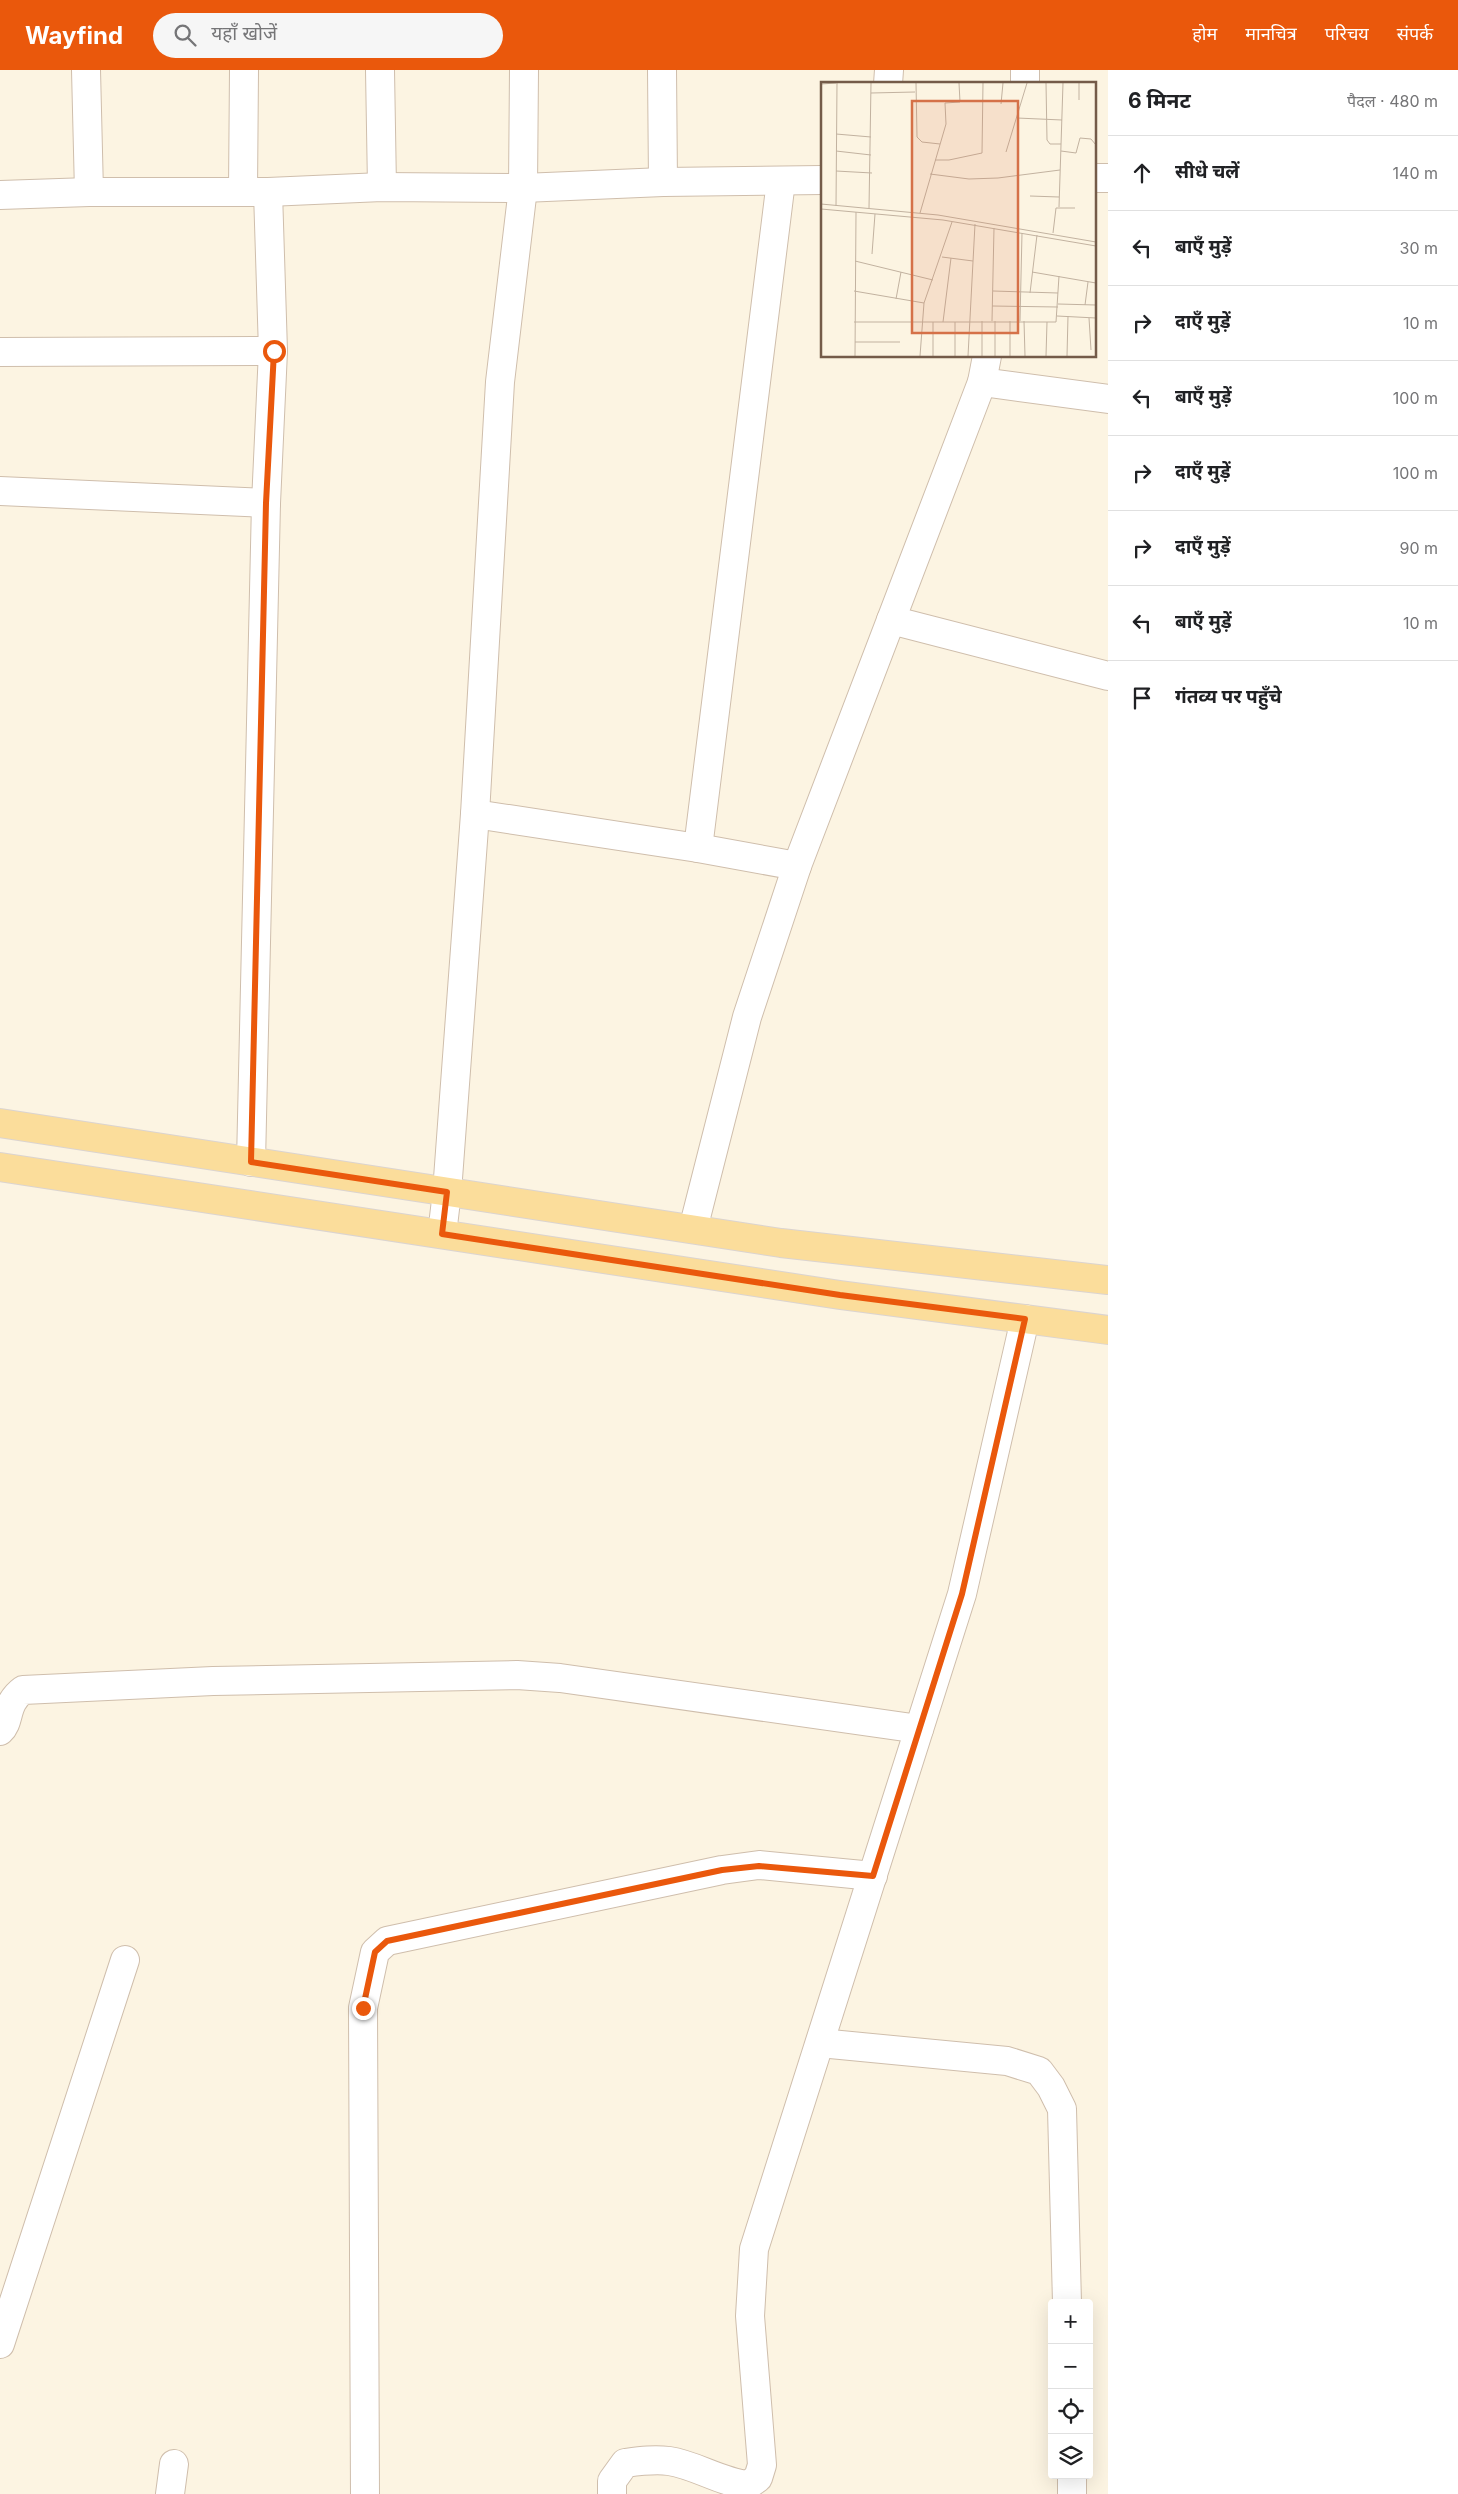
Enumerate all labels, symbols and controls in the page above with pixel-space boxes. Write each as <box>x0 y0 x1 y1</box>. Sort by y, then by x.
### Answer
search box <box>153 13 503 58</box>
text: Wayfind <box>25 21 123 50</box>
icon: search <box>171 21 199 49</box>
text: यहाँ खोजें <box>211 22 277 45</box>
text: होम <box>1192 23 1217 44</box>
text: मानचित्र <box>1245 23 1297 44</box>
text: परिचय <box>1325 23 1369 44</box>
text: संपर्क <box>1397 23 1433 44</box>
inset map <box>821 82 1096 358</box>
text: 6 मिनट <box>1128 88 1191 113</box>
text: पैदल · 480 m <box>1347 91 1438 111</box>
icon: ahead <box>1128 159 1156 187</box>
text: सीधे चलें <box>1175 160 1239 183</box>
text: 140 m <box>1393 163 1438 183</box>
icon: left <box>1128 234 1156 262</box>
text: बाएँ मुड़ें <box>1175 235 1232 258</box>
text: 30 m <box>1400 238 1438 258</box>
icon: right <box>1128 309 1156 337</box>
text: दाएँ मुड़ें <box>1175 310 1231 333</box>
text: 10 m <box>1403 313 1438 333</box>
route start <box>263 340 286 363</box>
icon: left <box>1128 384 1156 412</box>
text: बाएँ मुड़ें <box>1175 385 1232 408</box>
text: 100 m <box>1393 388 1438 408</box>
icon: right <box>1128 459 1156 487</box>
text: दाएँ मुड़ें <box>1175 460 1231 483</box>
text: 100 m <box>1393 463 1438 483</box>
icon: right <box>1128 534 1156 562</box>
text: दाएँ मुड़ें <box>1175 535 1231 558</box>
text: 90 m <box>1399 538 1438 558</box>
icon: left <box>1128 609 1156 637</box>
text: बाएँ मुड़ें <box>1175 610 1232 633</box>
text: 10 m <box>1403 613 1438 633</box>
icon: arrive <box>1128 684 1156 712</box>
text: गंतव्य पर पहुँचे <box>1175 685 1282 708</box>
route end <box>352 1997 375 2020</box>
map controls <box>1048 2299 1093 2479</box>
button: + <box>1048 2299 1093 2344</box>
button: − <box>1048 2344 1093 2389</box>
button: locate <box>1048 2389 1093 2434</box>
button: layers <box>1048 2434 1093 2479</box>

